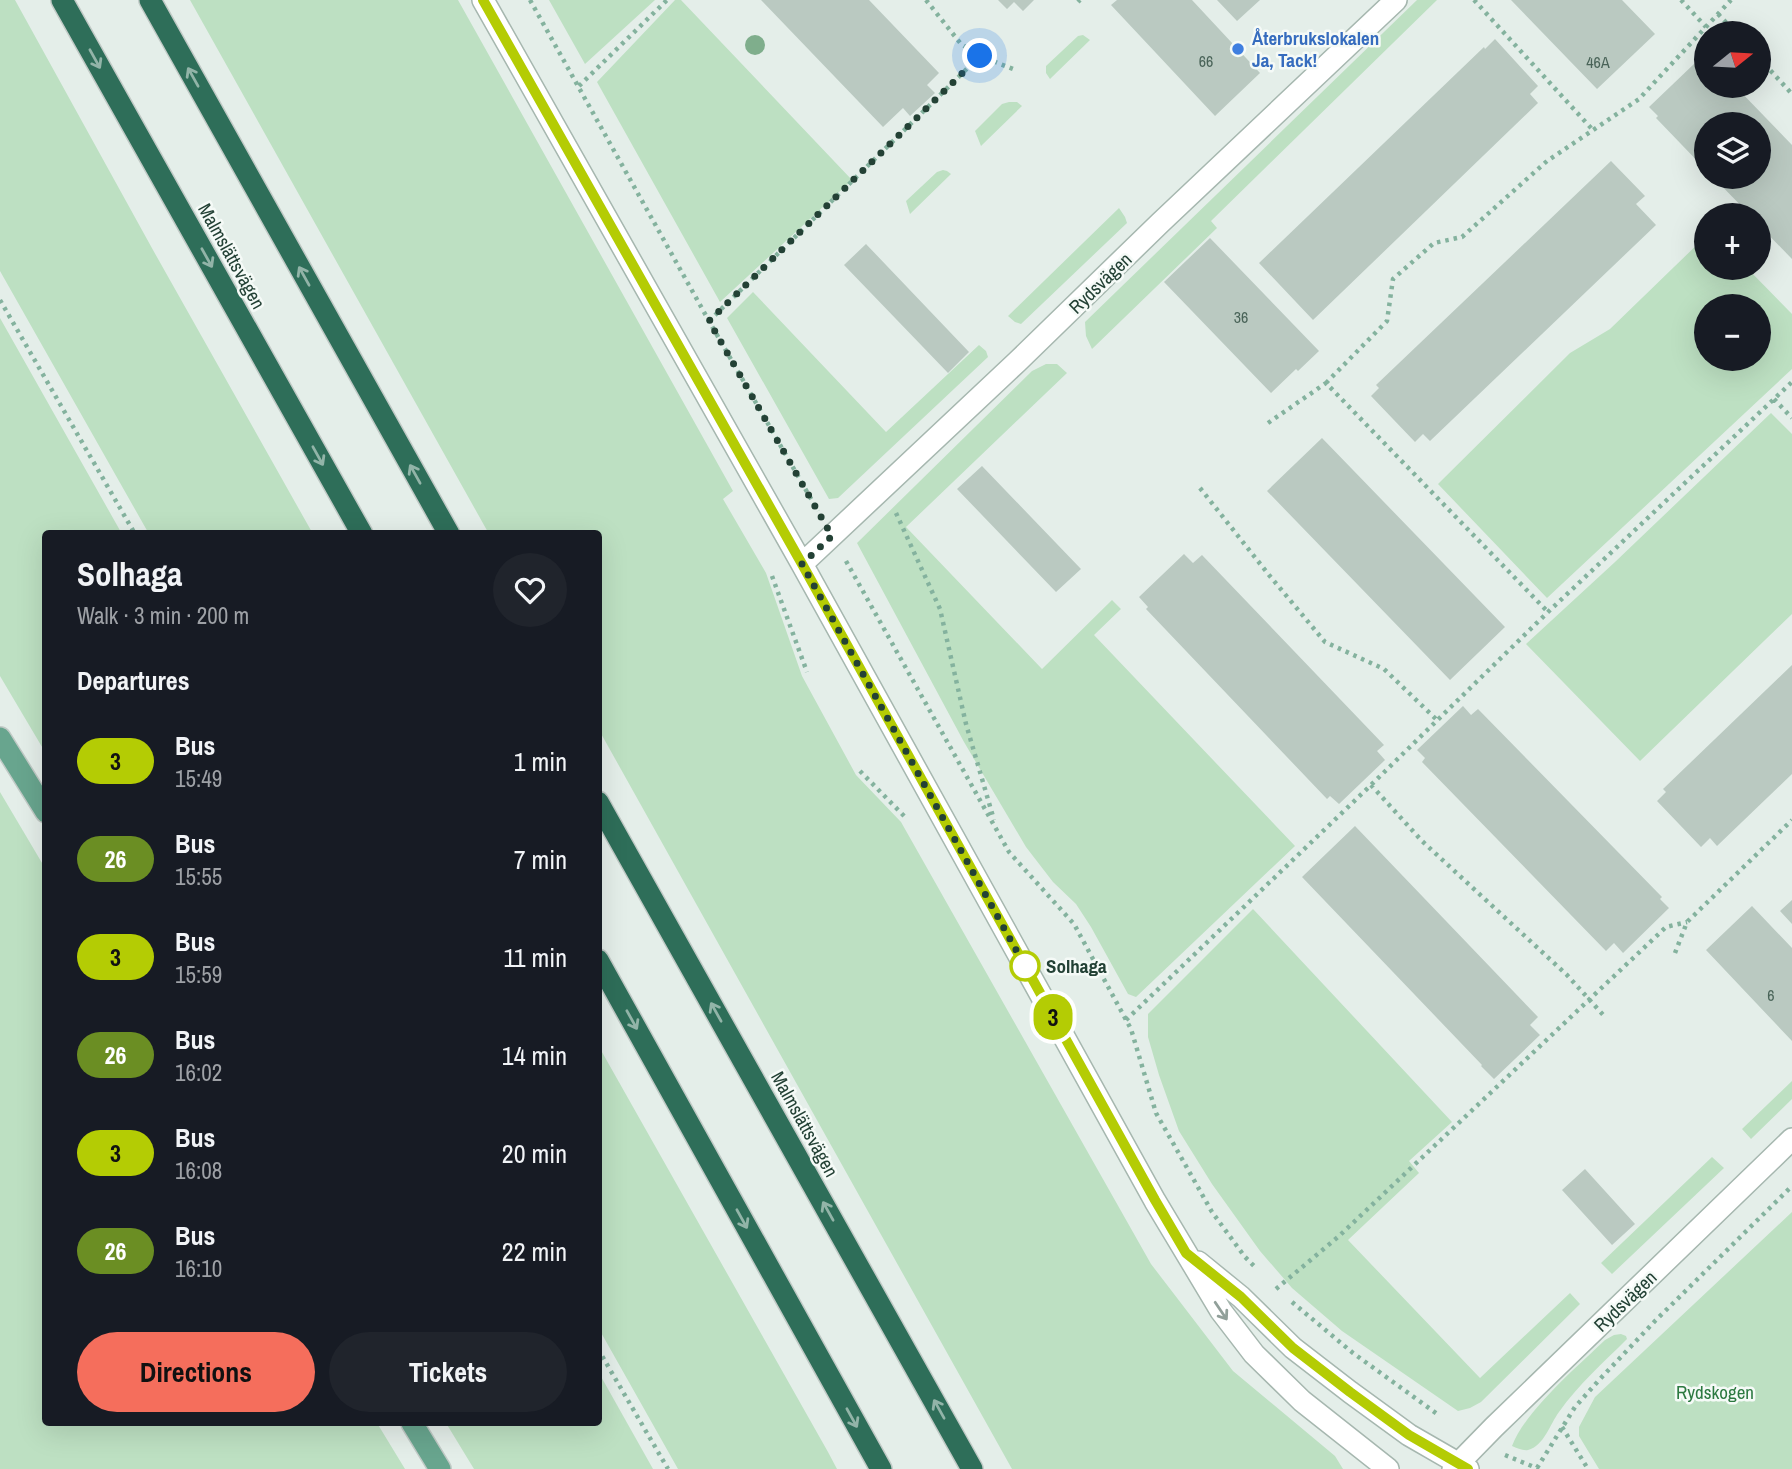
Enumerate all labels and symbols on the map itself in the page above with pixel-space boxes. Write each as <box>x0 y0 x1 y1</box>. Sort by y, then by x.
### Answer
north arrow <box>1694 21 1771 98</box>
place label: Återbrukslokalen Ja, Tack! <box>1252 25 1379 73</box>
your location <box>962 38 997 73</box>
marker: Återbrukslokalen Ja, Tack! <box>1230 41 1246 57</box>
one-way arrow <box>88 49 102 69</box>
house number: 66 <box>1199 50 1213 72</box>
house number: 46A <box>1586 51 1610 73</box>
one-way arrow <box>186 68 200 88</box>
street label: Malmslättsvägen <box>192 199 272 313</box>
one-way arrow <box>200 247 214 267</box>
street label: Rydsvägen <box>1063 247 1137 319</box>
one-way arrow <box>297 266 311 286</box>
house number: 36 <box>1234 306 1248 328</box>
one-way arrow <box>312 445 325 466</box>
one-way arrow <box>408 465 422 485</box>
marker: Solhaga <box>1010 951 1040 981</box>
place label: Solhaga <box>1046 953 1107 979</box>
house number: 6 <box>1767 984 1775 1006</box>
line badge: 3 <box>1030 994 1076 1040</box>
one-way arrow <box>709 1003 723 1023</box>
one-way arrow <box>626 1009 639 1030</box>
street label: Malmslättsvägen <box>765 1067 845 1181</box>
one-way arrow <box>821 1201 835 1221</box>
one-way arrow <box>736 1208 749 1229</box>
street label: Rydsvägen <box>1588 1265 1662 1337</box>
one-way arrow <box>1214 1301 1228 1320</box>
park label: Rydskogen <box>1676 1379 1754 1405</box>
one-way arrow <box>932 1400 946 1420</box>
one-way arrow <box>846 1407 859 1428</box>

